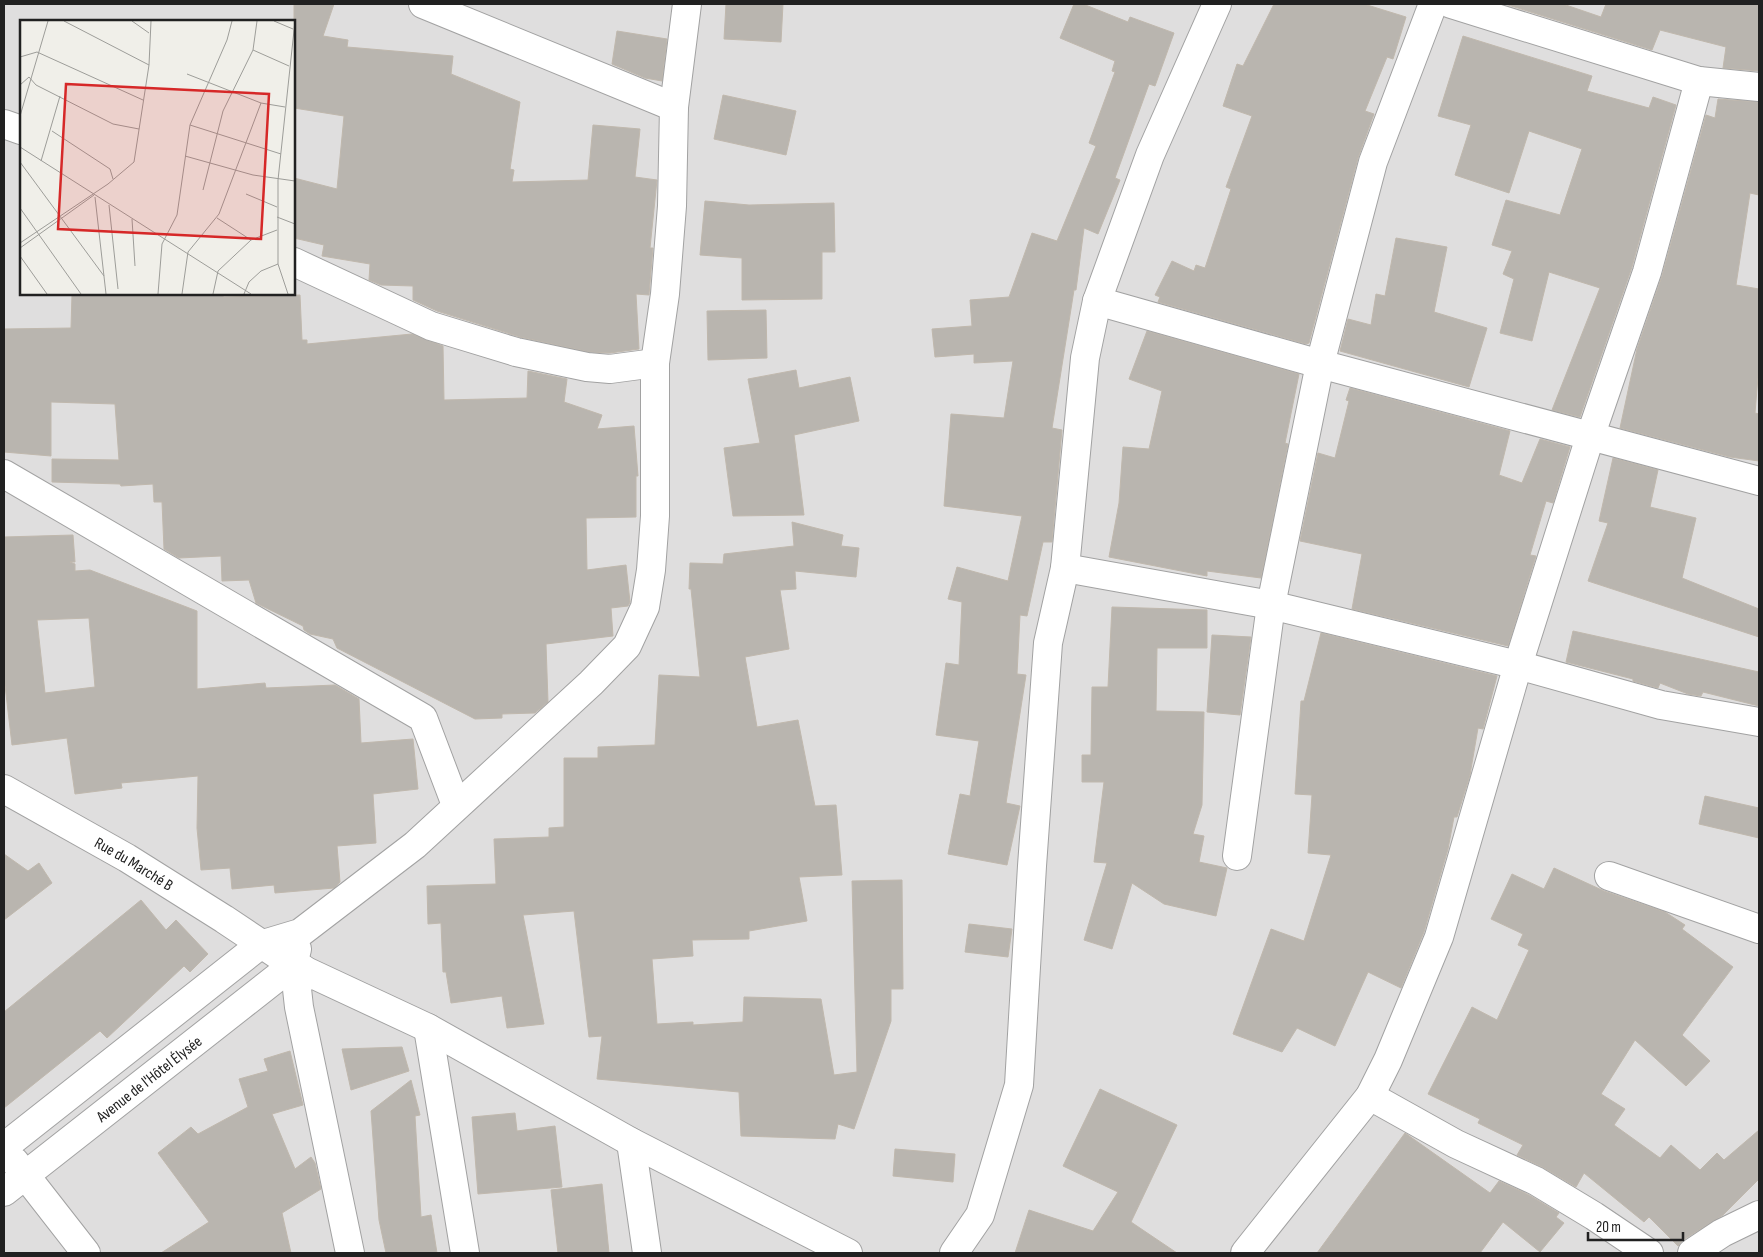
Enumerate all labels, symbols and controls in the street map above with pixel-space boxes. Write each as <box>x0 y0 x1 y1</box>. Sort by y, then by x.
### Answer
inset map <box>20 20 295 295</box>
street label: Rue du Marché B <box>91 834 176 896</box>
street label: Avenue de l'Hôtel Élysée <box>92 1032 206 1127</box>
scale bar <box>1588 1210 1683 1242</box>
text: 20 m <box>1596 1218 1621 1237</box>

